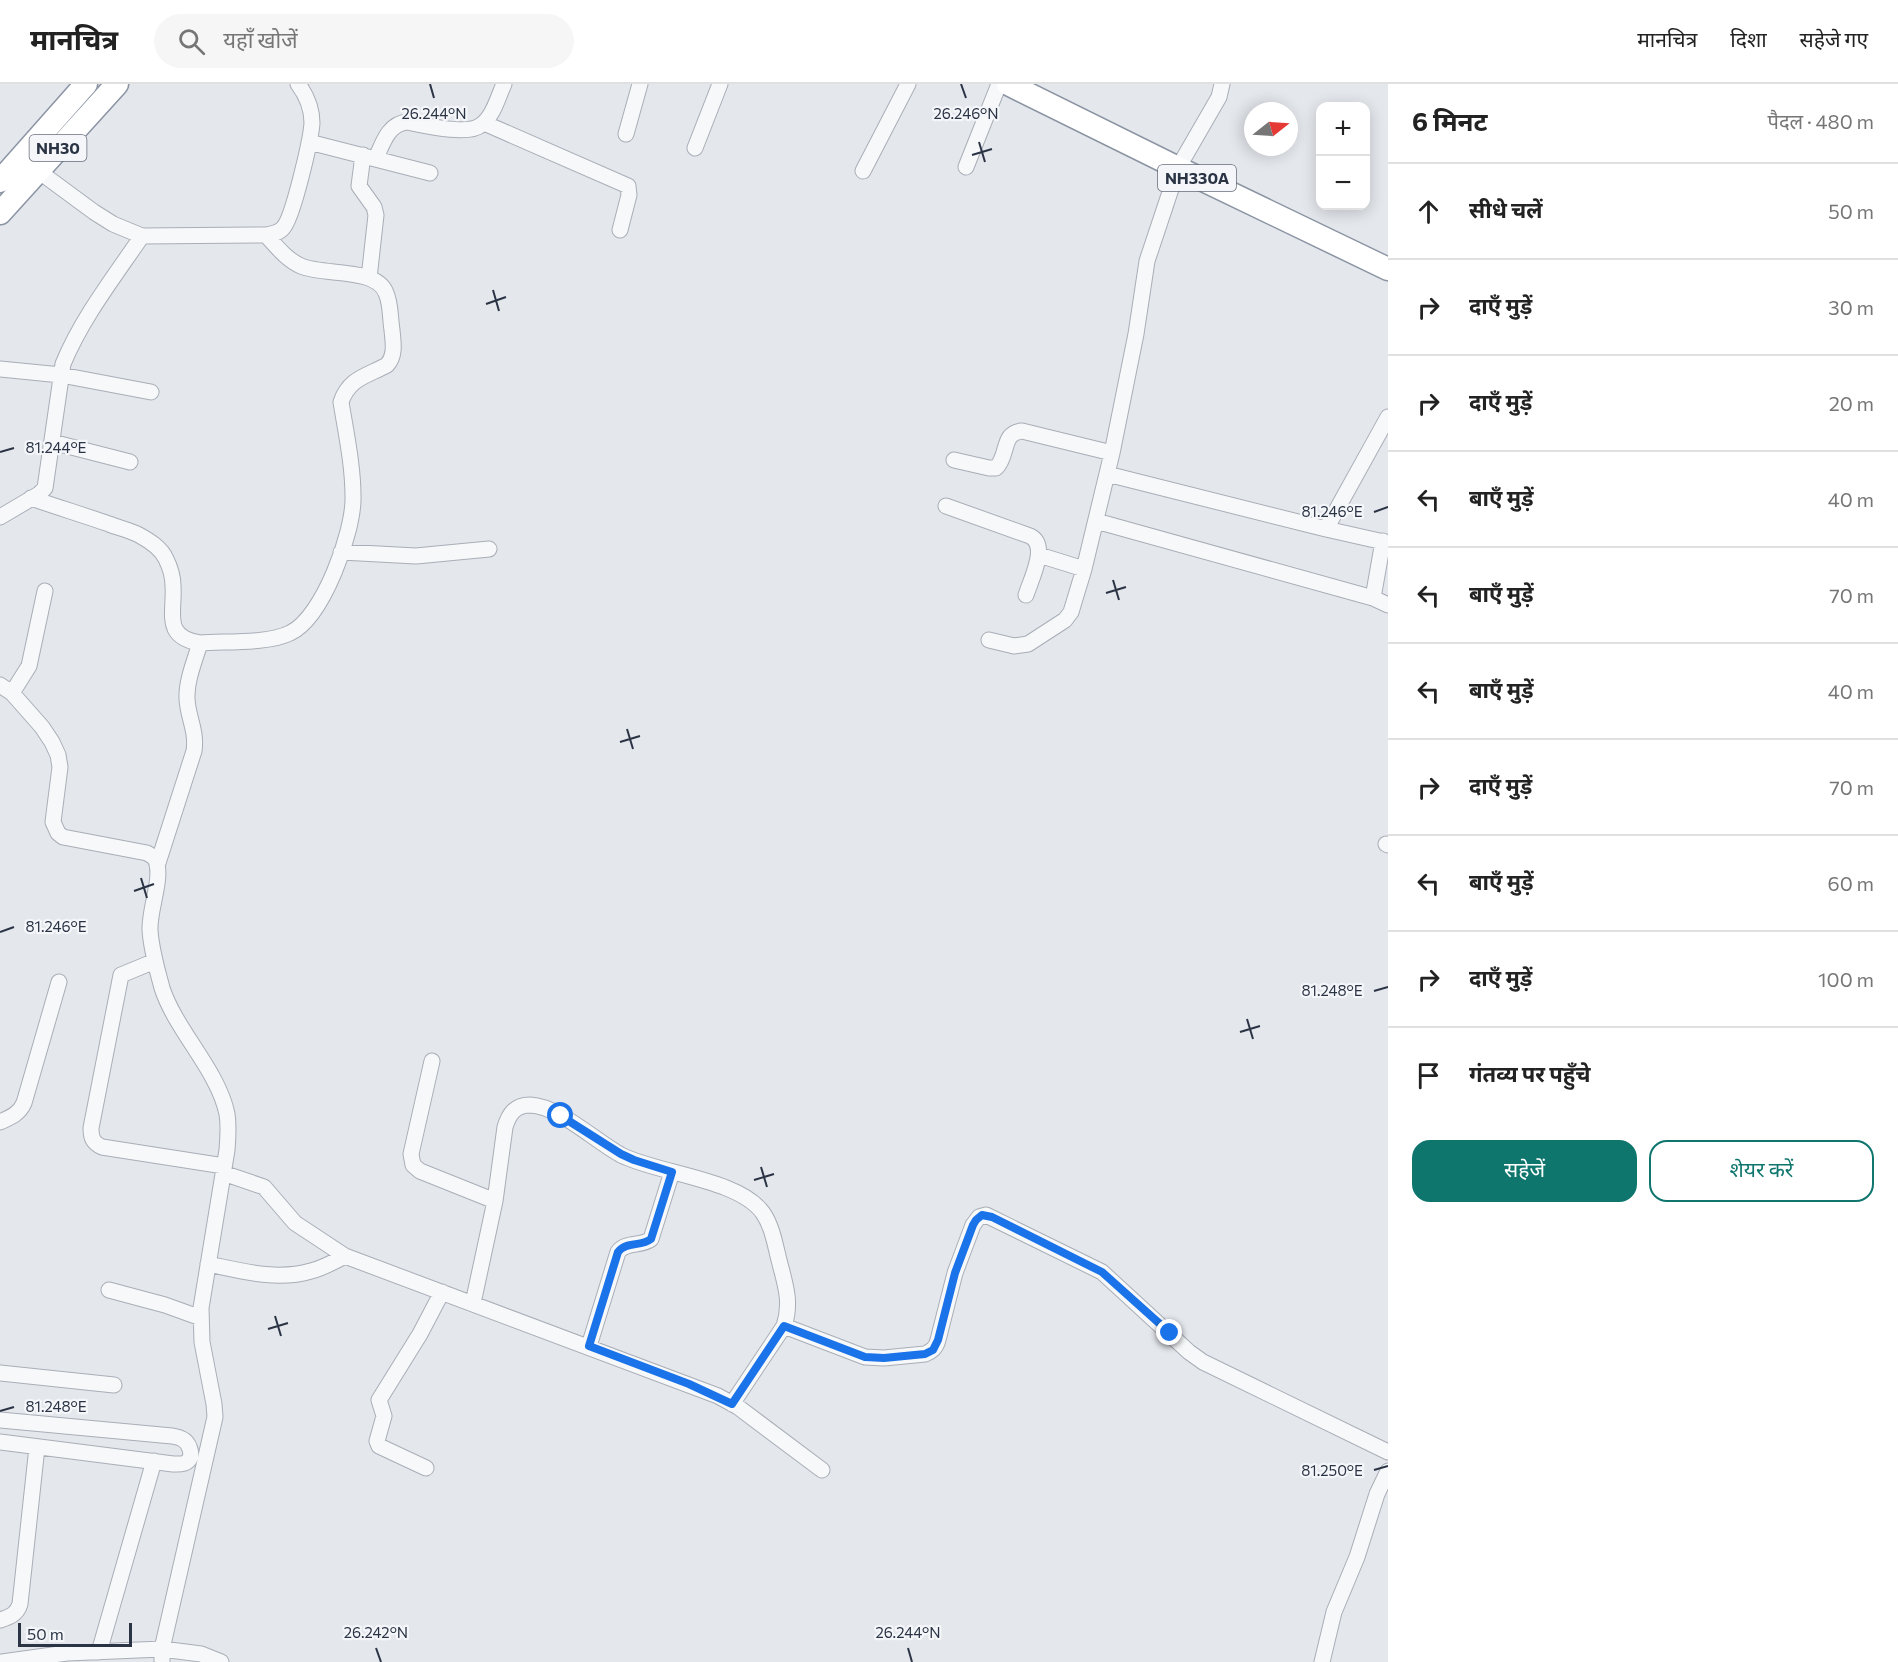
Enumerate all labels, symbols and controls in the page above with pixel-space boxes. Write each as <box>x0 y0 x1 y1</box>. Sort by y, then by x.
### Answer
search box <box>154 14 574 68</box>
text: मानचित्र <box>30 22 118 56</box>
icon: search <box>175 25 208 58</box>
text: यहाँ खोजें <box>223 26 298 53</box>
text: मानचित्र <box>1637 26 1697 51</box>
text: दिशा <box>1730 26 1767 51</box>
text: सहेजे गए <box>1800 26 1868 51</box>
north arrow <box>1244 102 1298 156</box>
map controls <box>1316 102 1370 210</box>
button: + <box>1316 102 1370 156</box>
text: 26.244°N <box>401 104 467 122</box>
text: 26.246°N <box>933 104 999 122</box>
text: 6 मिनट <box>1412 105 1488 136</box>
text: पैदल · 480 m <box>1768 109 1874 133</box>
road number: NH30 <box>29 135 86 161</box>
button: − <box>1316 156 1370 210</box>
road number: NH330A <box>1158 165 1236 191</box>
icon: ahead <box>1412 195 1445 228</box>
text: सीधे चलें <box>1469 196 1543 223</box>
text: 50 m <box>1828 199 1874 223</box>
icon: right <box>1412 291 1445 324</box>
text: दाएँ मुड़ें <box>1469 292 1532 319</box>
text: 30 m <box>1828 295 1874 319</box>
icon: right <box>1412 387 1445 420</box>
text: दाएँ मुड़ें <box>1469 388 1532 415</box>
text: 20 m <box>1829 391 1874 415</box>
text: 81.244°E <box>25 438 87 456</box>
icon: left <box>1412 483 1445 516</box>
text: बाएँ मुड़ें <box>1469 484 1534 511</box>
text: 40 m <box>1828 487 1874 511</box>
text: 81.246°E <box>1301 502 1363 520</box>
icon: left <box>1412 579 1445 612</box>
text: बाएँ मुड़ें <box>1469 580 1534 607</box>
text: 70 m <box>1829 583 1874 607</box>
icon: left <box>1412 675 1445 708</box>
text: बाएँ मुड़ें <box>1469 676 1534 703</box>
text: 40 m <box>1828 679 1874 703</box>
icon: right <box>1412 771 1445 804</box>
text: दाएँ मुड़ें <box>1469 772 1532 799</box>
text: 70 m <box>1829 775 1874 799</box>
icon: left <box>1412 867 1445 900</box>
text: बाएँ मुड़ें <box>1469 868 1534 895</box>
text: 60 m <box>1828 871 1874 895</box>
text: 81.246°E <box>25 917 87 935</box>
icon: right <box>1412 963 1445 996</box>
text: दाएँ मुड़ें <box>1469 964 1532 991</box>
text: 100 m <box>1818 967 1874 991</box>
text: 81.248°E <box>1301 981 1363 999</box>
icon: arrive <box>1412 1059 1445 1092</box>
text: गंतव्य पर पहुँचे <box>1469 1060 1591 1087</box>
route start <box>547 1102 573 1128</box>
button: सहेजें <box>1412 1140 1637 1202</box>
button: शेयर करें <box>1649 1140 1874 1202</box>
route end <box>1156 1319 1182 1345</box>
text: 81.248°E <box>25 1397 87 1415</box>
text: 81.250°E <box>1301 1461 1363 1479</box>
scale bar <box>18 1620 132 1648</box>
text: 26.242°N <box>344 1623 408 1641</box>
text: 26.244°N <box>875 1623 941 1641</box>
text: 50 m <box>27 1624 64 1643</box>

